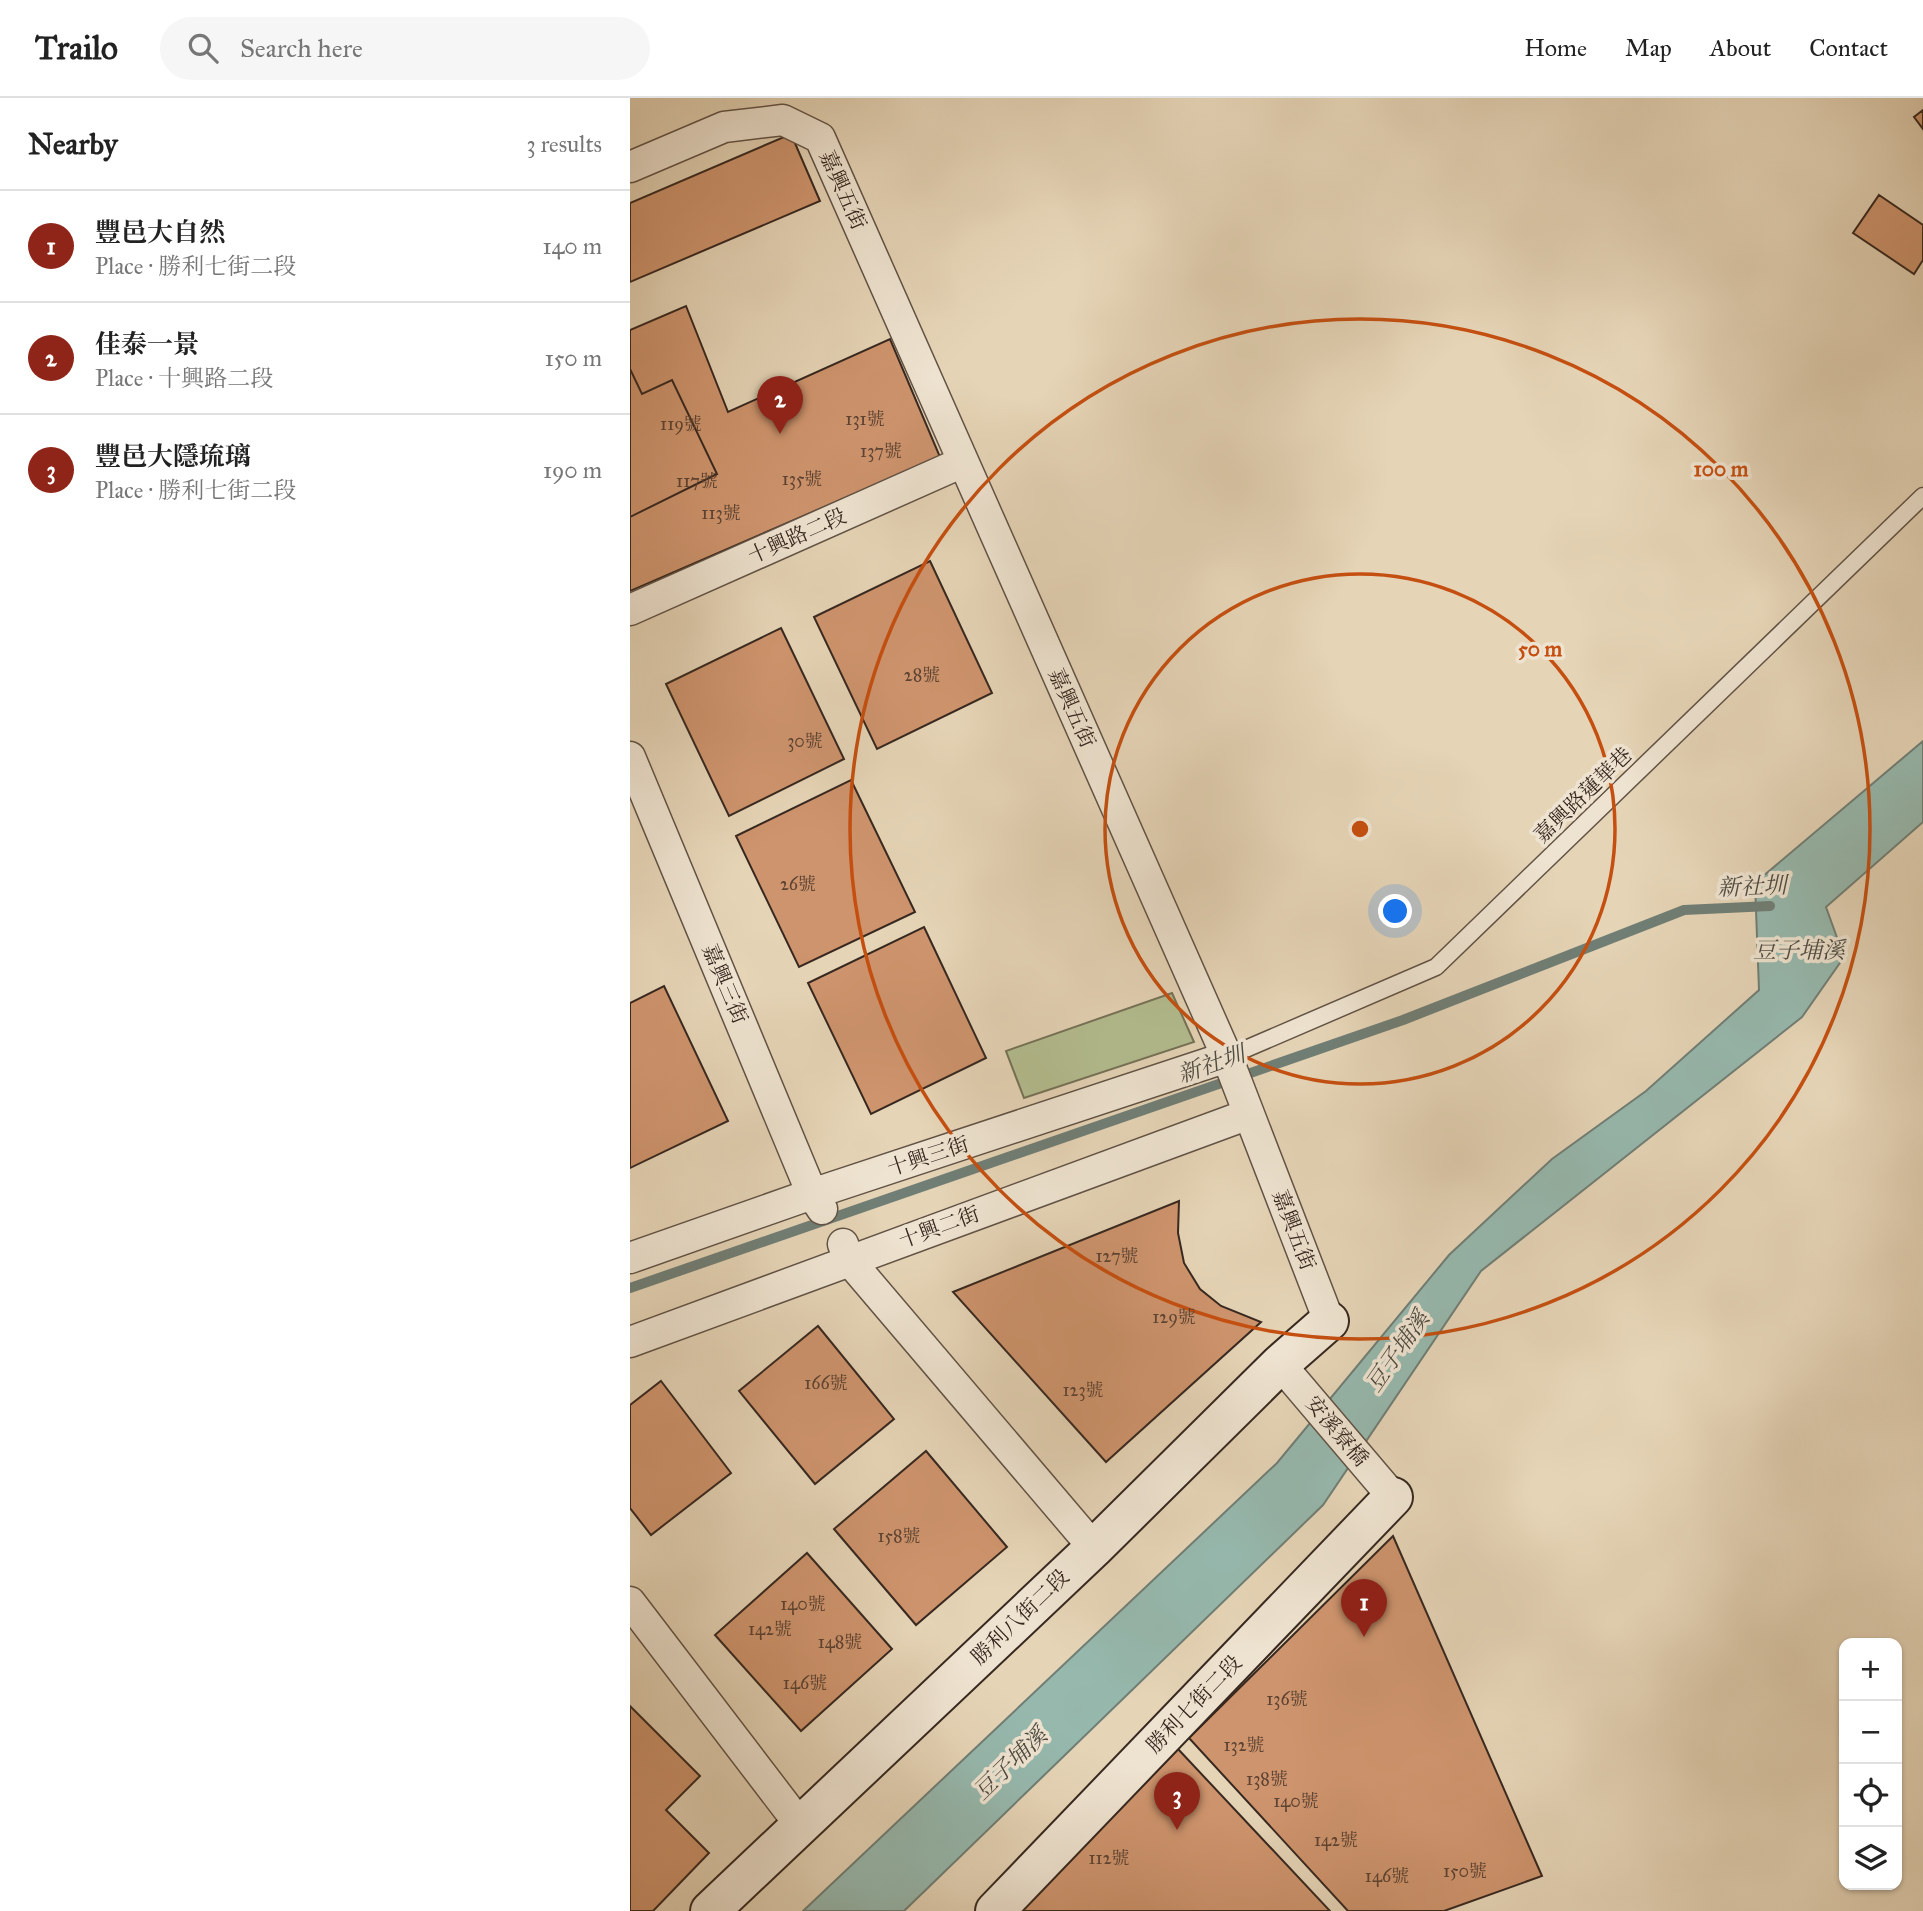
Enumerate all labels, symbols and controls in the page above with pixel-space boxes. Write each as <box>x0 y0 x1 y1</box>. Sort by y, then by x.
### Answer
search box <box>160 17 650 80</box>
text: Trailo <box>35 28 118 68</box>
icon: search <box>184 29 222 67</box>
text: Search here <box>240 32 363 64</box>
text: Home <box>1524 33 1587 63</box>
text: Map <box>1625 33 1672 63</box>
text: About <box>1710 33 1771 63</box>
text: Contact <box>1809 33 1888 63</box>
text: Nearby <box>28 126 118 162</box>
text: 3 results <box>526 130 602 158</box>
street label: 嘉興五街 <box>814 146 872 234</box>
text: 豐邑大自然 <box>95 216 225 248</box>
text: 1 <box>46 232 56 260</box>
text: 140 m <box>542 232 602 260</box>
text: Place · 勝利七街二段 <box>95 252 296 280</box>
text: 佳泰一景 <box>95 328 199 360</box>
text: 2 <box>45 344 57 372</box>
text: 150 m <box>545 344 602 372</box>
text: Place · 十興路二段 <box>95 364 273 392</box>
pin: 2 <box>757 376 803 434</box>
house number: 131號 <box>845 408 885 430</box>
house number: 119號 <box>660 413 702 435</box>
text: 豐邑大隱琉璃 <box>95 440 251 472</box>
house number: 137號 <box>860 440 902 462</box>
text: 3 <box>46 456 56 484</box>
text: 190 m <box>543 456 602 484</box>
text: 100 m <box>1694 456 1749 482</box>
house number: 135號 <box>782 468 822 490</box>
house number: 117號 <box>676 470 718 492</box>
text: Place · 勝利七街二段 <box>95 476 296 504</box>
house number: 113號 <box>701 502 741 524</box>
street label: 十興路二段 <box>744 503 850 569</box>
text: 50 m <box>1518 636 1562 662</box>
house number: 28號 <box>904 664 940 686</box>
street label: 嘉興五街 <box>1043 664 1101 752</box>
house number: 30號 <box>787 730 823 752</box>
street label: 嘉興路蓮華巷 <box>1529 742 1637 848</box>
centre of rings <box>1348 817 1372 841</box>
water label: 新社圳 <box>1717 871 1791 901</box>
house number: 26號 <box>780 873 816 895</box>
your location <box>1378 894 1412 928</box>
water label: 豆子埔溪 <box>1753 936 1848 964</box>
street label: 嘉興三街 <box>697 940 753 1028</box>
water label: 新社圳 <box>1174 1038 1252 1088</box>
street label: 十興三街 <box>884 1131 972 1181</box>
street label: 嘉興五街 <box>1267 1186 1321 1274</box>
street label: 十興二街 <box>895 1200 983 1254</box>
house number: 127號 <box>1095 1245 1139 1267</box>
water label: 豆子埔溪 <box>1359 1303 1437 1397</box>
house number: 129號 <box>1152 1306 1196 1328</box>
house number: 166號 <box>804 1372 848 1394</box>
house number: 123號 <box>1062 1379 1104 1401</box>
street label: 安溪寮橋 <box>1300 1390 1374 1472</box>
house number: 158號 <box>878 1525 920 1547</box>
street label: 勝利八街二段 <box>966 1564 1074 1670</box>
pin: 1 <box>1341 1579 1387 1637</box>
house number: 140號 <box>780 1593 826 1615</box>
house number: 142號 <box>748 1618 792 1640</box>
house number: 148號 <box>818 1631 862 1653</box>
map controls <box>1839 1638 1902 1890</box>
button: + <box>1839 1638 1902 1701</box>
street label: 勝利七街二段 <box>1141 1650 1247 1758</box>
house number: 146號 <box>783 1672 827 1694</box>
house number: 136號 <box>1266 1688 1308 1710</box>
button: − <box>1839 1701 1902 1764</box>
water label: 豆子埔溪 <box>967 1719 1055 1805</box>
house number: 132號 <box>1223 1734 1265 1756</box>
button: locate <box>1839 1764 1902 1827</box>
house number: 138號 <box>1246 1768 1288 1790</box>
pin: 3 <box>1154 1772 1200 1830</box>
house number: 140號 <box>1273 1790 1319 1812</box>
button: layers <box>1839 1827 1902 1890</box>
house number: 142號 <box>1314 1829 1358 1851</box>
house number: 112號 <box>1088 1847 1130 1869</box>
house number: 150號 <box>1443 1860 1487 1882</box>
house number: 146號 <box>1365 1865 1409 1887</box>

